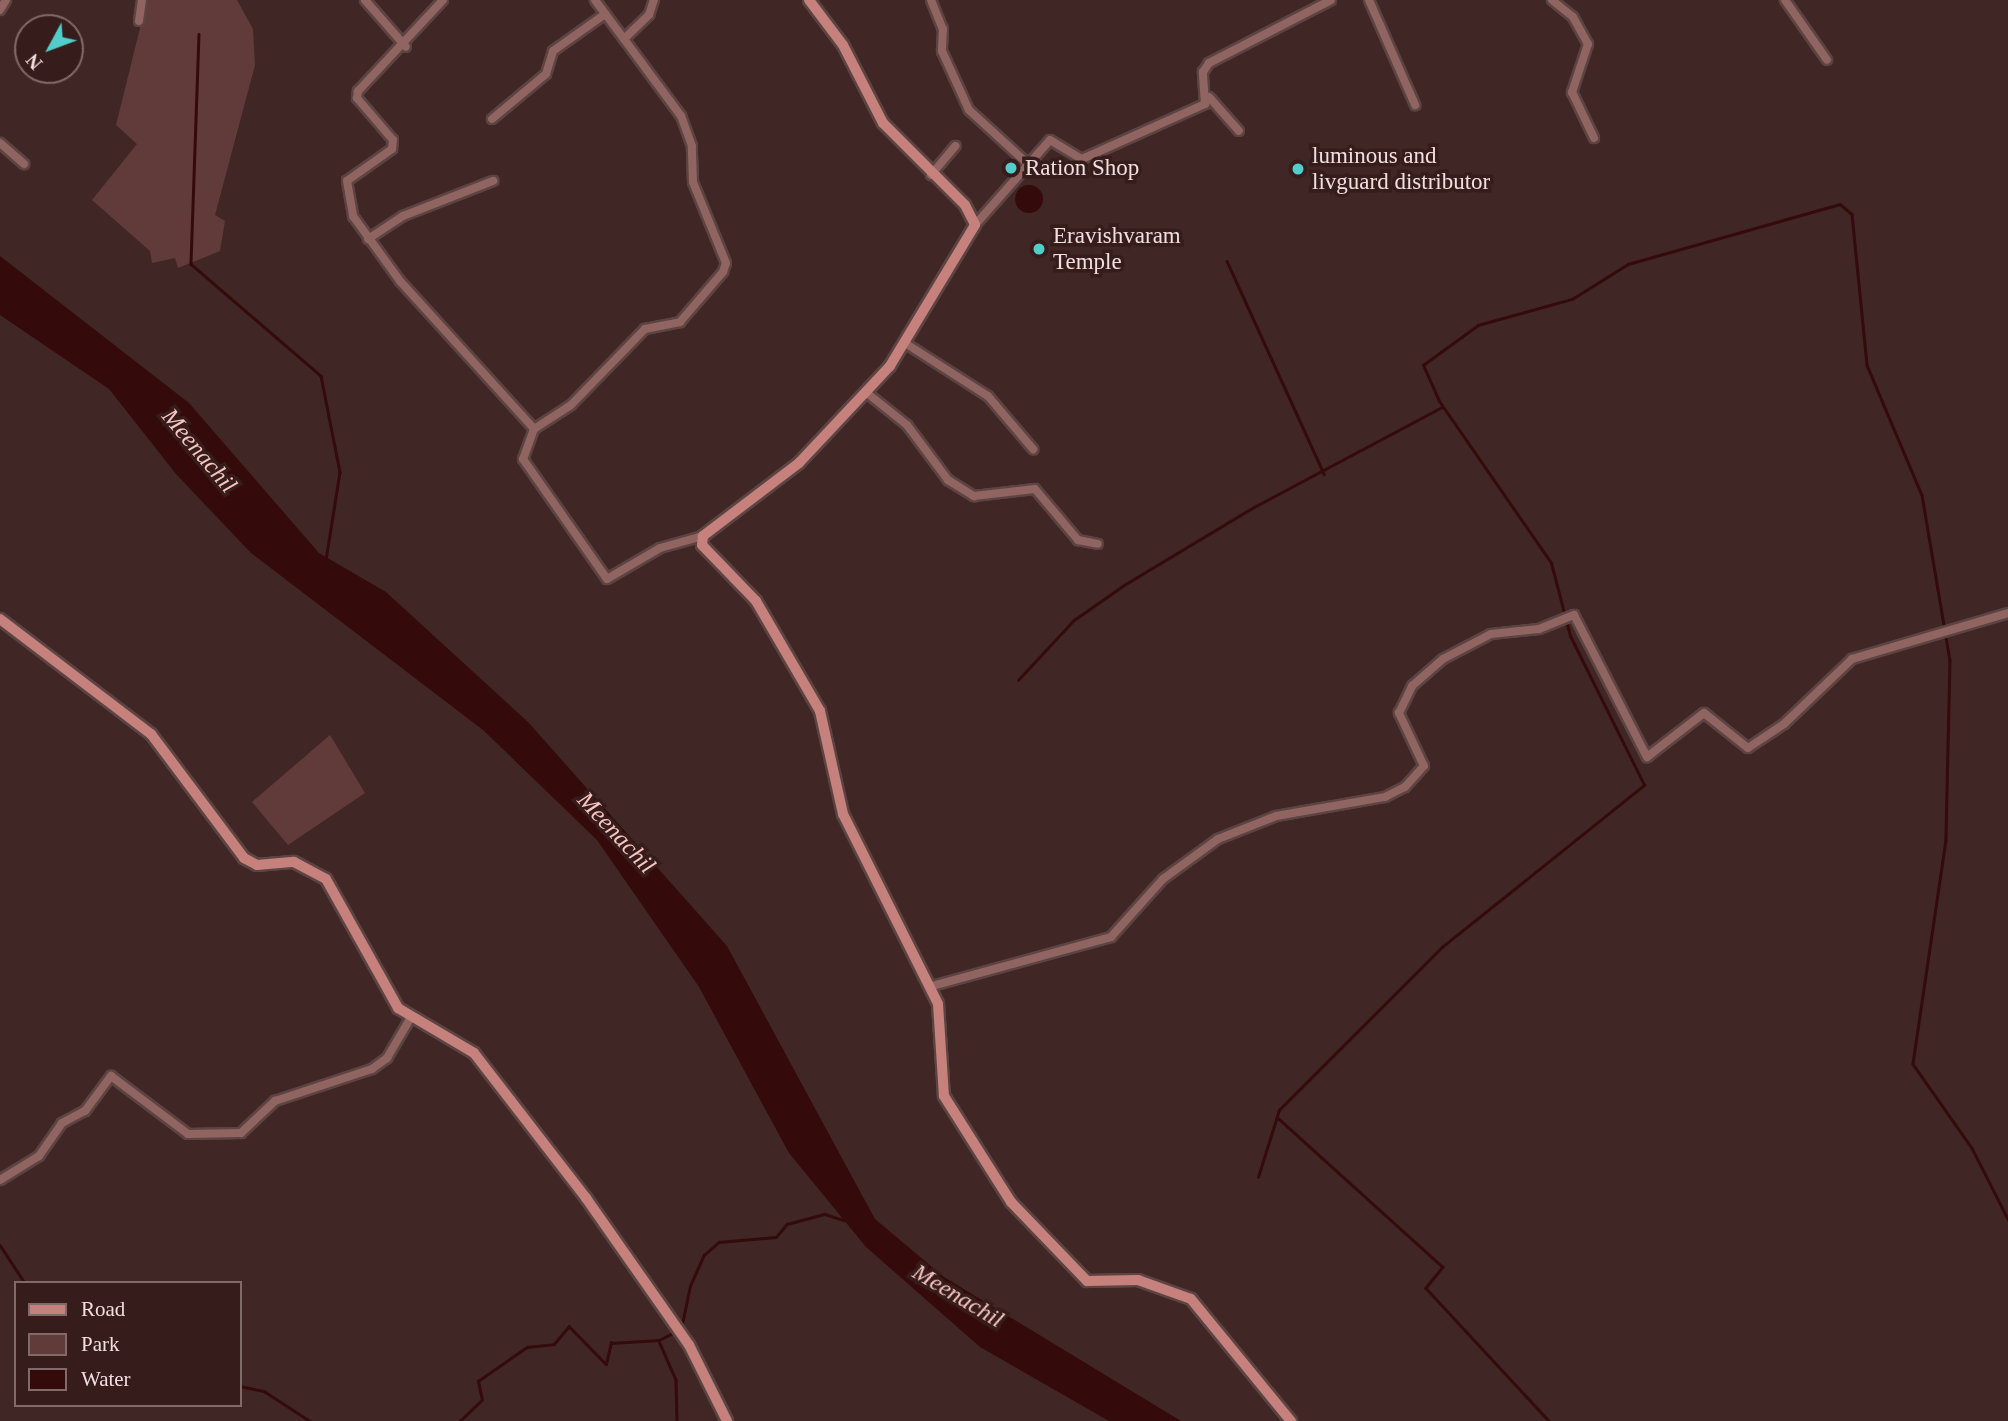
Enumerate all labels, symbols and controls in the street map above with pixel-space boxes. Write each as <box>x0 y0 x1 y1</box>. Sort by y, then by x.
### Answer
north arrow <box>14 14 84 84</box>
text: N <box>22 50 47 74</box>
place label: luminous and livguard distributor <box>1312 142 1490 196</box>
place label: Ration Shop <box>1025 154 1139 182</box>
marker: Ration Shop <box>1003 160 1019 176</box>
marker: luminous and livguard distributor <box>1290 161 1306 177</box>
place label: Eravishvaram Temple <box>1053 222 1181 276</box>
marker: Eravishvaram Temple <box>1031 241 1047 257</box>
water label: Meenachil <box>155 403 243 499</box>
water label: Meenachil <box>571 786 661 880</box>
water label: Meenachil <box>907 1258 1009 1334</box>
legend <box>14 1281 242 1407</box>
text: Road <box>81 1297 125 1321</box>
text: Park <box>81 1332 120 1356</box>
text: Water <box>81 1367 131 1391</box>

